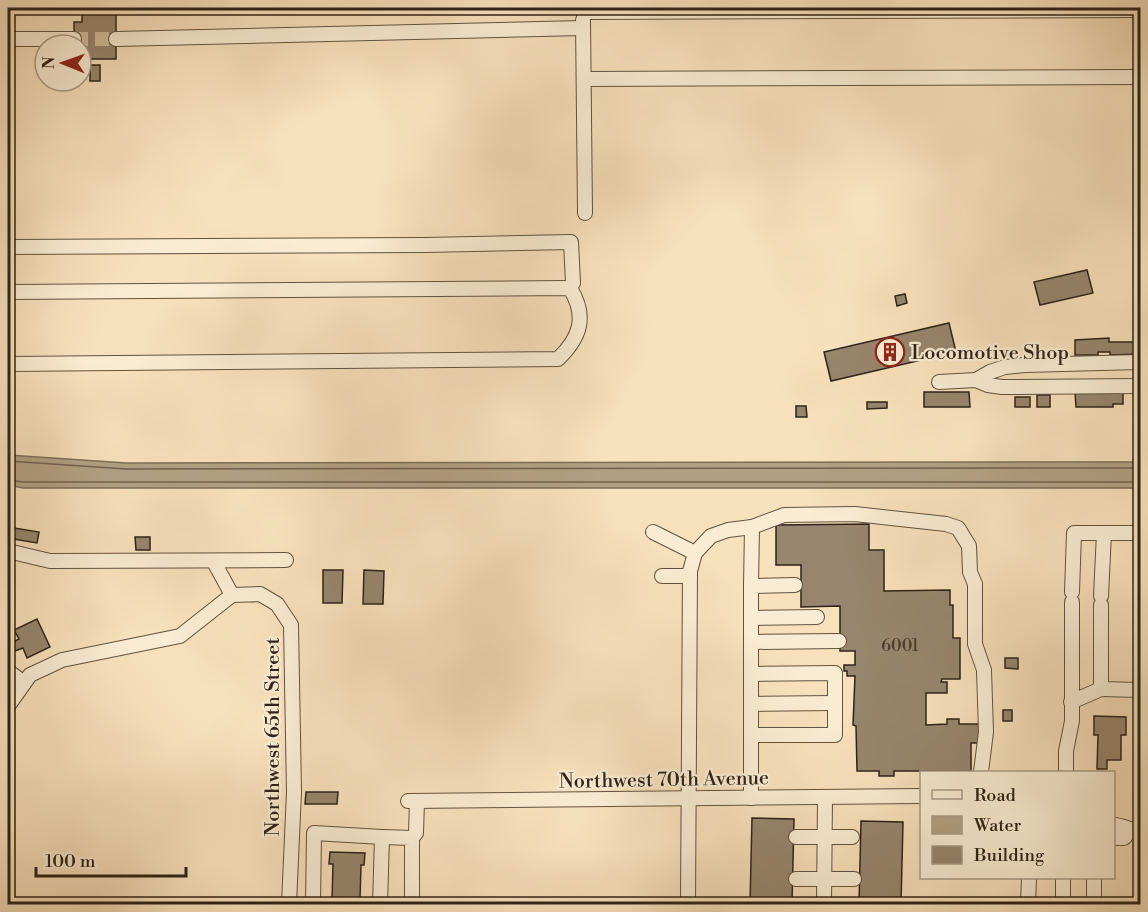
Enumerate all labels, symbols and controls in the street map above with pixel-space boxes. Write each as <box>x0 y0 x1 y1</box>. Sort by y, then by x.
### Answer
north arrow <box>33 33 93 93</box>
text: N <box>39 56 59 69</box>
building icon: Locomotive Shop <box>874 336 906 368</box>
place label: Locomotive Shop <box>911 341 1069 366</box>
house number: 6001 <box>881 636 919 656</box>
street label: Northwest 65th Street <box>261 638 286 836</box>
street label: Northwest 70th Avenue <box>559 766 769 795</box>
legend <box>920 771 1115 879</box>
text: Road <box>974 784 1017 807</box>
text: Water <box>973 814 1022 837</box>
scale bar <box>36 840 186 878</box>
text: Building <box>973 844 1045 867</box>
text: 100 m <box>45 850 96 873</box>

